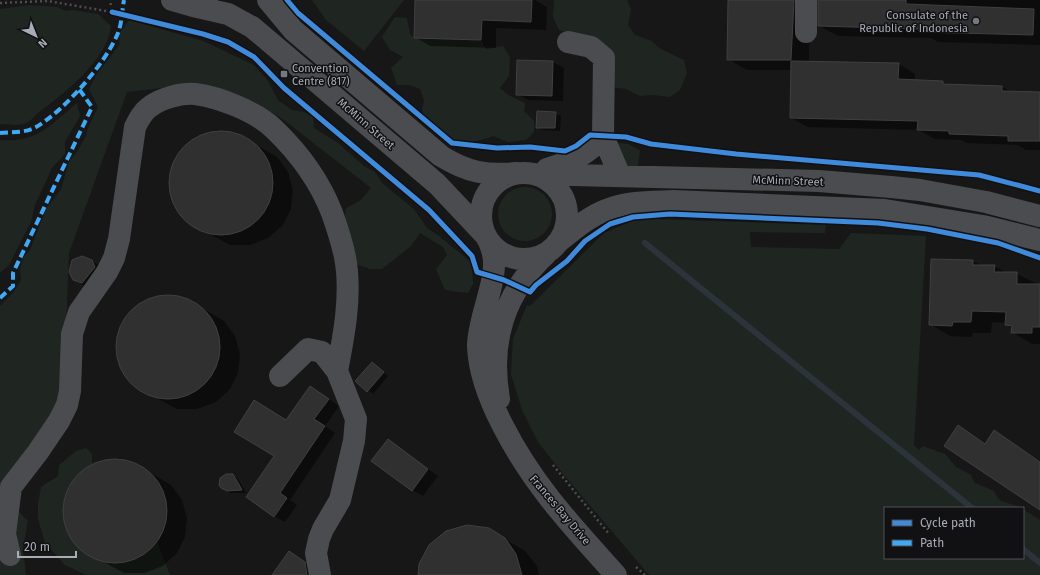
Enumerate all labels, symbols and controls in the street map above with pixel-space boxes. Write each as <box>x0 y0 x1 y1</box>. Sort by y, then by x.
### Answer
place label: Consulate of the Republic of Indonesia <box>859 9 968 35</box>
north arrow <box>16 16 56 56</box>
marker: Consulate of the Republic of Indonesia <box>971 16 981 26</box>
text: N <box>35 36 50 50</box>
place label: Convention Centre (817) <box>292 62 350 88</box>
marker: Convention Centre (817) <box>279 69 289 79</box>
street label: McMinn Street <box>335 96 397 152</box>
street label: McMinn Street <box>752 173 824 189</box>
street label: Frances Bay Drive <box>527 472 593 548</box>
legend <box>884 507 1024 559</box>
text: Cycle path <box>920 516 976 530</box>
scale bar <box>18 533 76 559</box>
text: Path <box>920 536 944 550</box>
text: 20 m <box>24 540 50 554</box>

